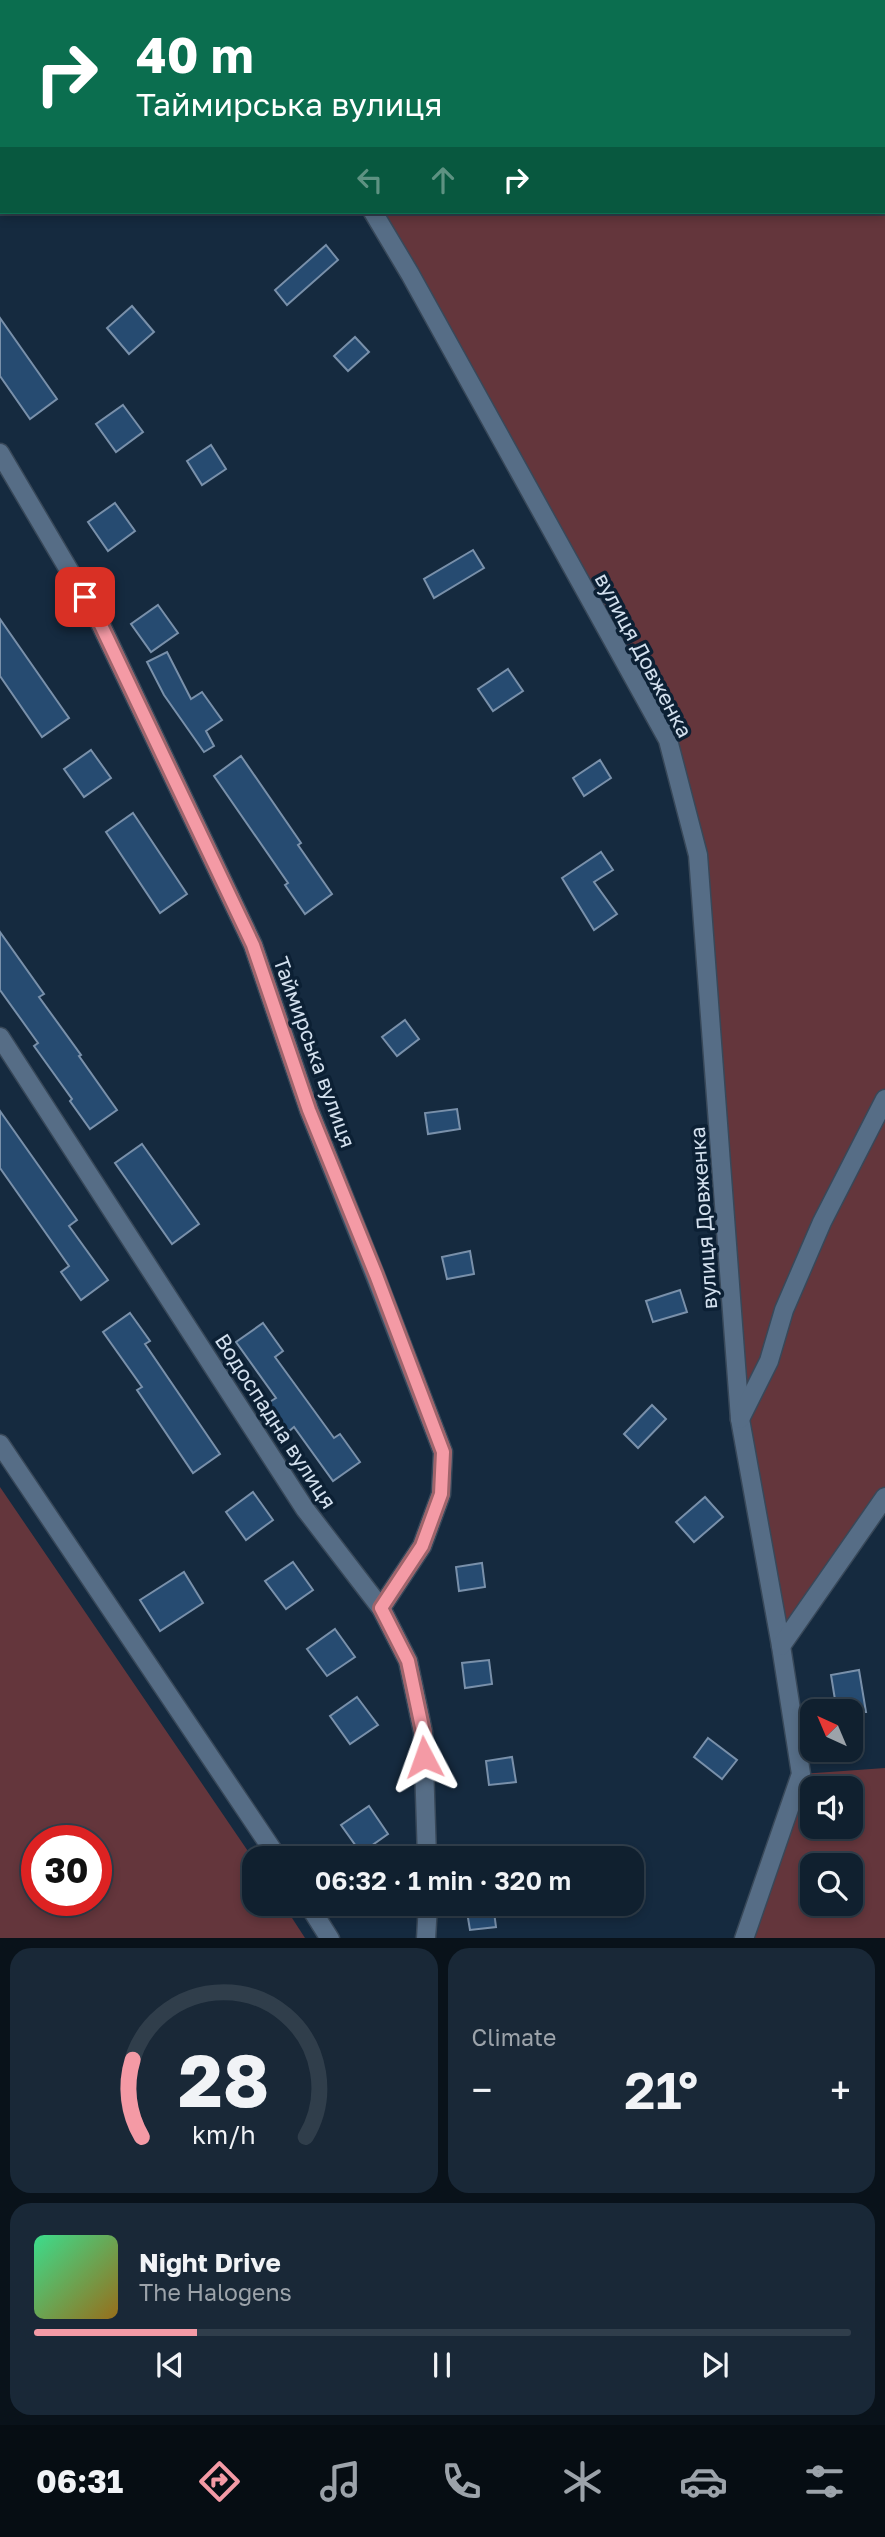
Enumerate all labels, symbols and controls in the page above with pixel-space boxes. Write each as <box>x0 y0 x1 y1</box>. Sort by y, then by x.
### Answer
text: 40 m <box>136 25 254 84</box>
icon: right <box>21 28 112 119</box>
text: Таймирська вулиця <box>136 85 443 123</box>
icon: left <box>351 161 389 199</box>
icon: ahead <box>424 161 462 199</box>
icon: right <box>497 161 535 199</box>
pin <box>55 567 115 627</box>
street label: вулиця Довженка <box>590 568 698 742</box>
icon: arrive <box>66 578 104 616</box>
street label: Таймирська вулиця <box>268 953 362 1151</box>
street label: вулиця Довженка <box>684 1126 722 1310</box>
street label: Водоспадна вулиця <box>210 1329 342 1513</box>
north arrow <box>800 1699 863 1762</box>
map controls <box>800 1699 863 1916</box>
position arrow <box>387 1720 461 1794</box>
button: sound <box>800 1776 863 1839</box>
speed limit sign: 30 <box>21 1825 112 1916</box>
button: search <box>800 1853 863 1916</box>
text: 06:32 · 1 min · 320 m <box>315 1865 571 1896</box>
text: Climate <box>472 2023 556 2051</box>
text: 28 <box>178 2036 269 2123</box>
text: 21° <box>624 2058 698 2120</box>
text: − <box>472 2067 492 2112</box>
text: + <box>830 2067 851 2112</box>
text: km/h <box>192 2118 256 2149</box>
text: Night Drive <box>139 2247 281 2278</box>
text: The Halogens <box>139 2278 292 2306</box>
icon: previous <box>151 2346 189 2384</box>
icon: pause <box>423 2346 461 2384</box>
icon: next <box>696 2346 734 2384</box>
icon: directions <box>195 2457 244 2506</box>
icon: music <box>316 2457 365 2506</box>
icon: phone <box>437 2457 486 2506</box>
icon: climate <box>558 2457 607 2506</box>
icon: car <box>679 2457 728 2506</box>
icon: filters <box>800 2457 849 2506</box>
text: 06:31 <box>36 2462 123 2500</box>

